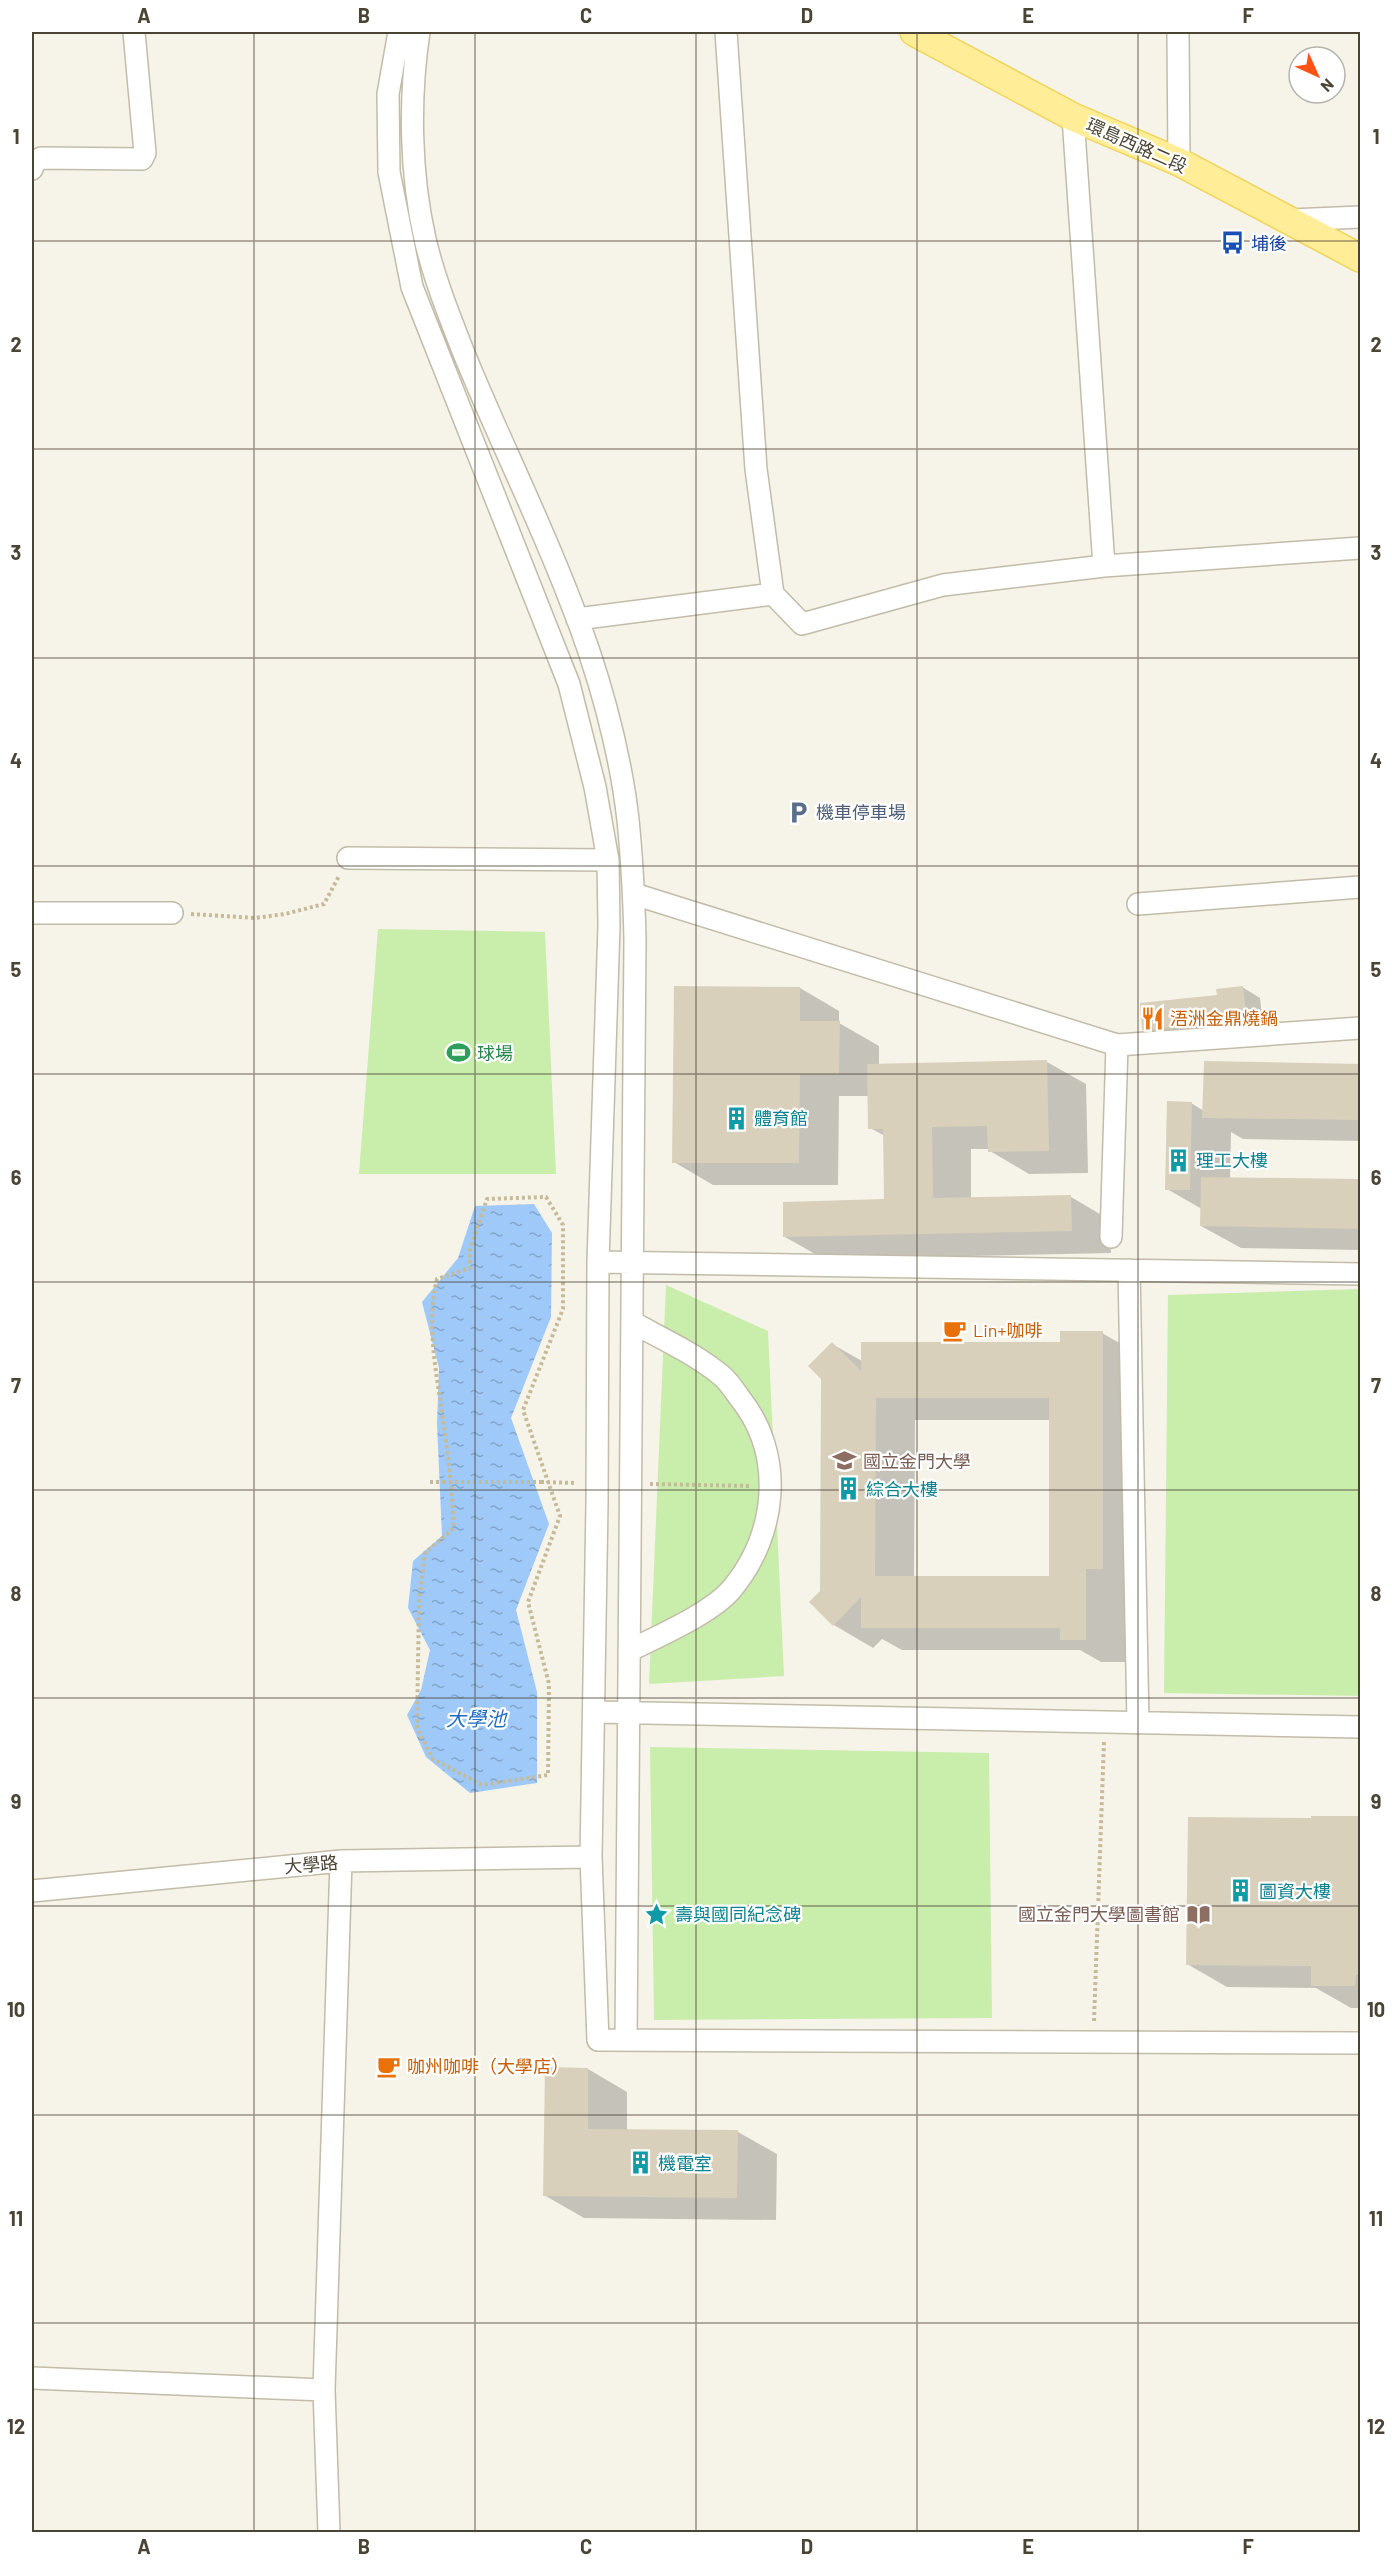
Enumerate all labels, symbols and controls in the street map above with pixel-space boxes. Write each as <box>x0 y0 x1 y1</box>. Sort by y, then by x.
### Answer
text: A <box>137 3 151 27</box>
text: B <box>358 3 370 27</box>
text: C <box>580 3 592 27</box>
text: D <box>801 3 813 27</box>
text: E <box>1022 3 1034 27</box>
text: F <box>1242 3 1254 27</box>
north arrow <box>1287 45 1347 105</box>
text: N <box>1317 75 1338 96</box>
street label: 環島西路二段 <box>1083 113 1191 177</box>
text: 1 <box>12 124 20 148</box>
text: 1 <box>1372 124 1380 148</box>
bus stop icon: 埔後 <box>1220 230 1246 256</box>
place label: 埔後 <box>1251 232 1287 254</box>
text: 2 <box>10 332 22 356</box>
text: 2 <box>1370 332 1382 356</box>
text: 3 <box>11 540 21 564</box>
text: 3 <box>1371 540 1381 564</box>
text: 4 <box>10 748 22 772</box>
text: 4 <box>1370 748 1382 772</box>
parking icon: 機車停車場 <box>785 799 811 825</box>
place label: 機車停車場 <box>816 801 906 823</box>
text: 5 <box>11 957 22 981</box>
text: 5 <box>1371 957 1382 981</box>
restaurant icon: 浯洲金鼎燒鍋 <box>1139 1005 1165 1031</box>
place label: 浯洲金鼎燒鍋 <box>1170 1007 1278 1029</box>
sports icon: 球場 <box>446 1040 472 1066</box>
place label: 球場 <box>477 1042 513 1064</box>
building icon: 體育館 <box>723 1105 749 1131</box>
place label: 體育館 <box>754 1107 808 1129</box>
building icon: 理工大樓 <box>1165 1147 1191 1173</box>
place label: 理工大樓 <box>1196 1149 1268 1171</box>
text: 6 <box>11 1165 22 1189</box>
text: 6 <box>1371 1165 1382 1189</box>
cafe icon: Lin+咖啡 <box>942 1317 968 1343</box>
place label: Lin+咖啡 <box>973 1319 1043 1341</box>
text: 7 <box>11 1373 21 1397</box>
text: 7 <box>1371 1373 1381 1397</box>
school or university icon: 國立金門大學 <box>832 1448 858 1474</box>
place label: 國立金門大學 <box>863 1450 971 1472</box>
building icon: 綜合大樓 <box>835 1476 861 1502</box>
place label: 綜合大樓 <box>866 1478 938 1500</box>
text: 8 <box>11 1581 22 1605</box>
text: 8 <box>1371 1581 1382 1605</box>
water label: 大學池 <box>446 1706 508 1730</box>
text: 9 <box>11 1789 21 1813</box>
text: 9 <box>1371 1789 1381 1813</box>
street label: 大學路 <box>283 1851 339 1877</box>
building icon: 圖資大樓 <box>1228 1878 1254 1904</box>
place label: 圖資大樓 <box>1259 1880 1331 1902</box>
place icon: 壽與國同紀念碑 <box>644 1901 670 1927</box>
library icon: 國立金門大學圖書館 <box>1185 1901 1211 1927</box>
place label: 壽與國同紀念碑 <box>675 1903 801 1925</box>
place label: 國立金門大學圖書館 <box>1018 1903 1180 1925</box>
text: 10 <box>7 1997 25 2021</box>
text: 10 <box>1367 1997 1385 2021</box>
cafe icon: 咖州咖啡（大學店） <box>376 2053 402 2079</box>
place label: 咖州咖啡（大學店） <box>407 2055 569 2077</box>
building icon: 機電室 <box>627 2150 653 2176</box>
place label: 機電室 <box>658 2152 712 2174</box>
text: 11 <box>9 2206 23 2230</box>
text: 11 <box>1369 2206 1383 2230</box>
text: 12 <box>7 2414 25 2438</box>
text: 12 <box>1367 2414 1385 2438</box>
text: A <box>137 2534 151 2558</box>
text: B <box>358 2534 370 2558</box>
text: C <box>580 2534 592 2558</box>
text: D <box>801 2534 813 2558</box>
text: E <box>1022 2534 1034 2558</box>
text: F <box>1242 2534 1254 2558</box>

